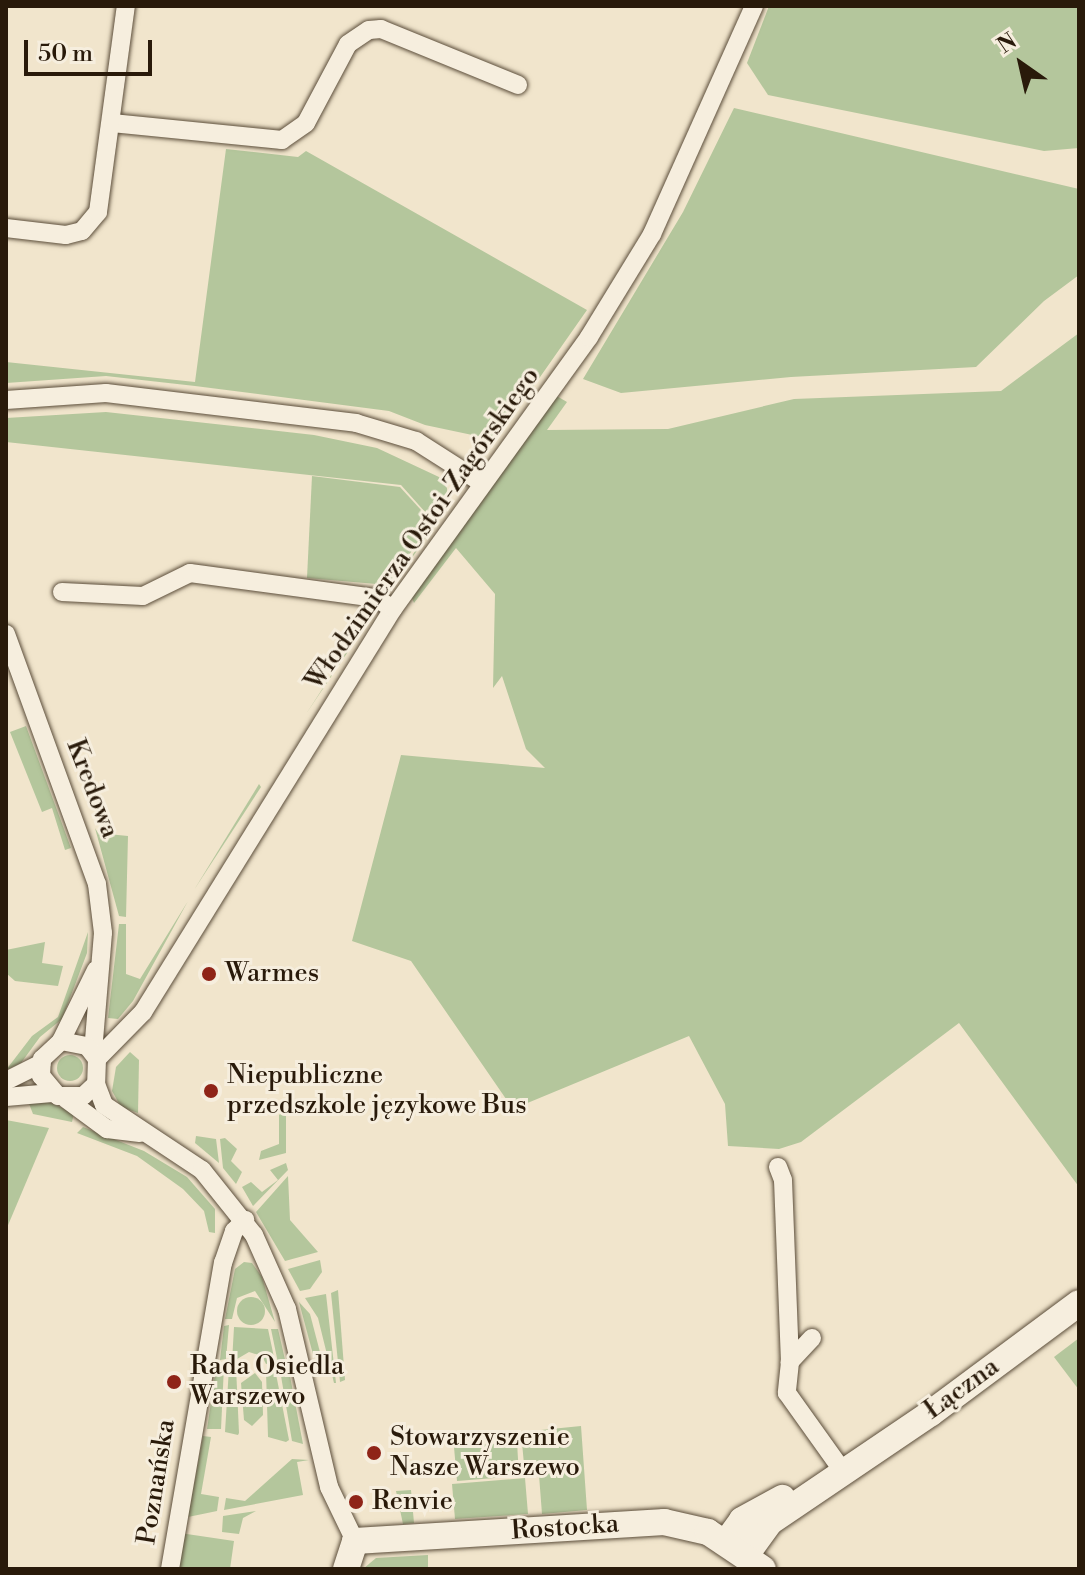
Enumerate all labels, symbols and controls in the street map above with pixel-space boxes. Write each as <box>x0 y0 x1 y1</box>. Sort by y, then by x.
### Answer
scale bar <box>28 24 156 74</box>
north arrow <box>981 24 1061 104</box>
text: N <box>993 28 1022 60</box>
text: 50 m <box>38 39 93 69</box>
street label: Włodzimierza Ostoi-Zagórskiego <box>299 362 547 696</box>
street label: Kredowa <box>59 735 125 843</box>
place label: Warmes <box>225 958 319 990</box>
marker: Warmes <box>200 965 218 983</box>
place label: Niepubliczne przedszkole językowe Bus <box>227 1060 527 1122</box>
marker: Niepubliczne przedszkole językowe Bus <box>202 1082 220 1100</box>
place label: Rada Osiedla Warszewo <box>190 1351 344 1412</box>
street label: Łączna <box>919 1352 1005 1426</box>
marker: Rada Osiedla Warszewo <box>165 1373 183 1391</box>
street label: Poznańska <box>132 1417 182 1547</box>
place label: Stowarzyszenie Nasze Warszewo <box>390 1422 580 1484</box>
marker: Stowarzyszenie Nasze Warszewo <box>365 1444 383 1462</box>
place label: Renvie <box>372 1486 453 1518</box>
marker: Renvie <box>347 1493 365 1511</box>
street label: Rostocka <box>510 1509 620 1547</box>

